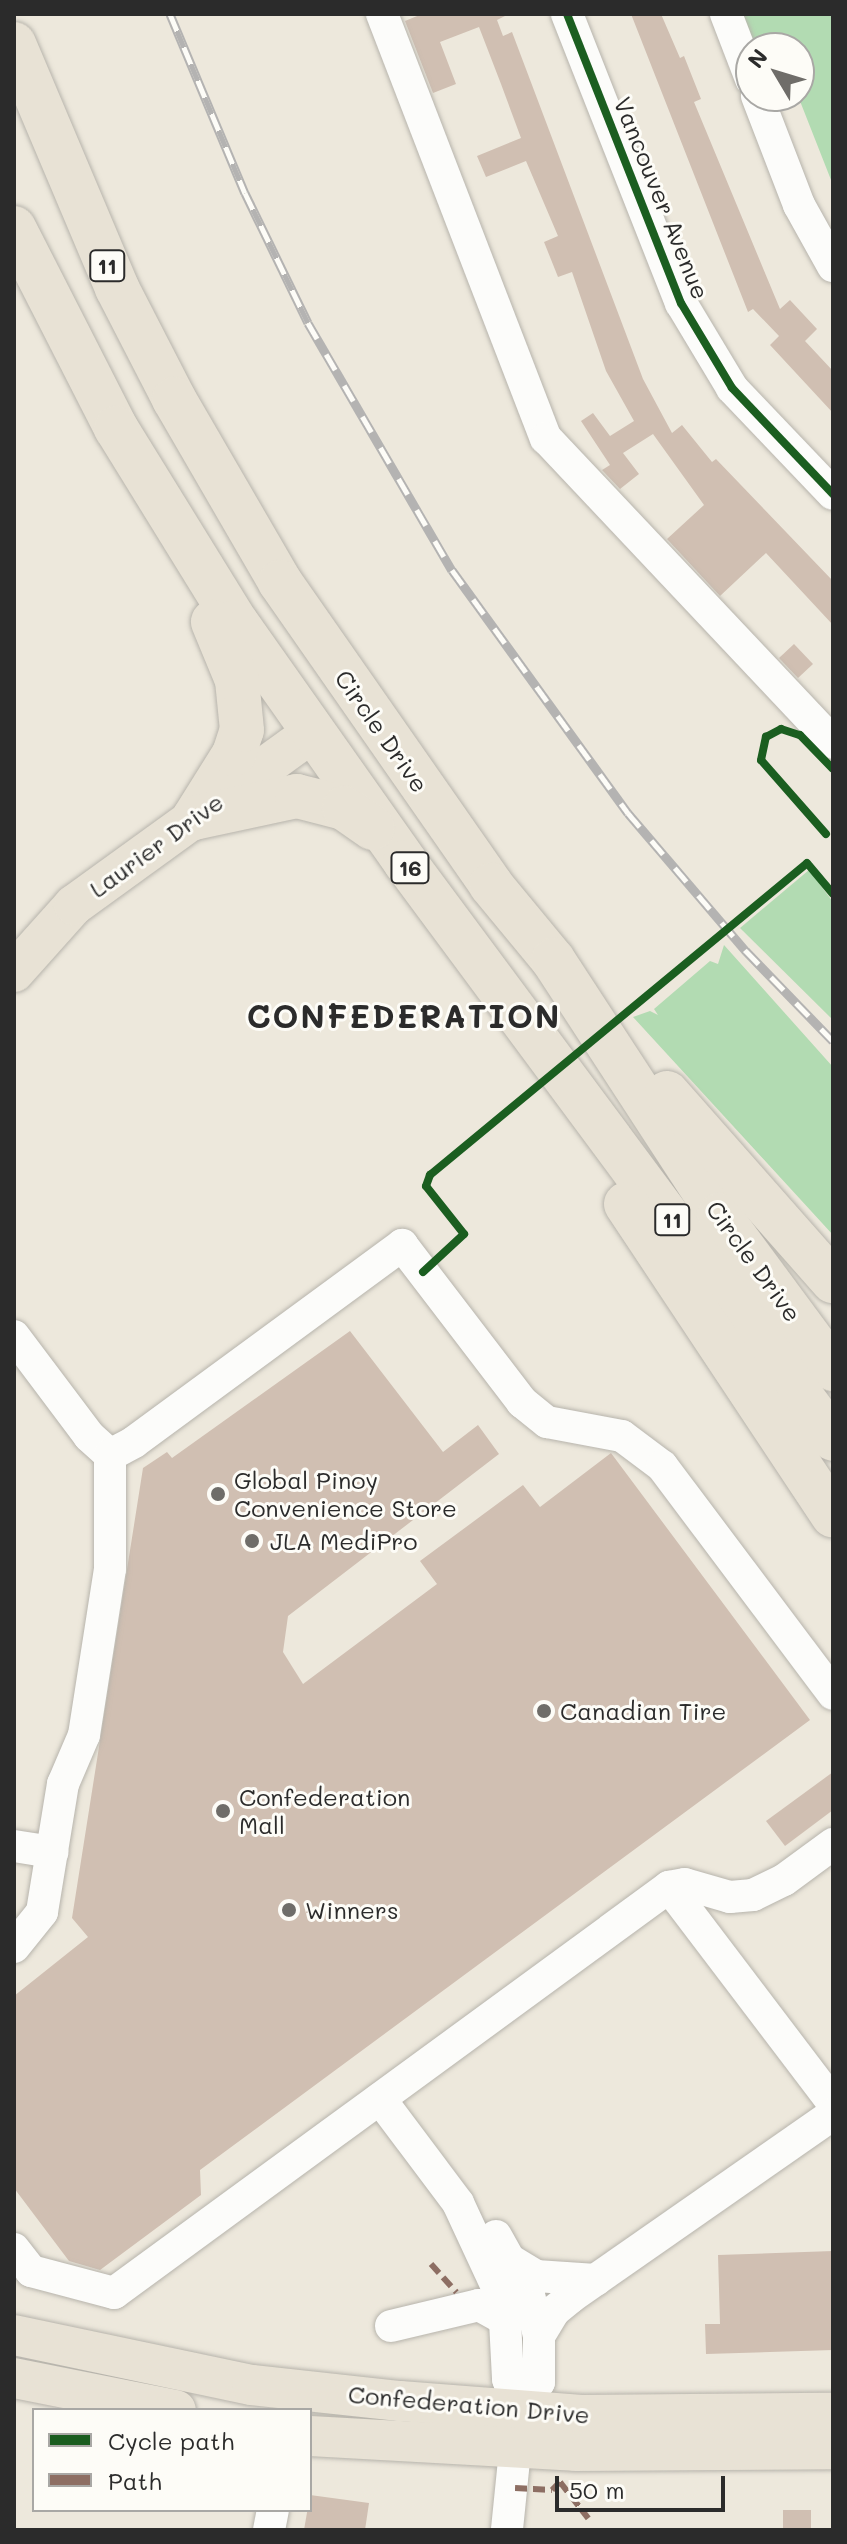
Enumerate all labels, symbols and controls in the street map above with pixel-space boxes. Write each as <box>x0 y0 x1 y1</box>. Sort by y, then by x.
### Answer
north arrow <box>735 32 815 112</box>
text: N <box>741 43 774 74</box>
street label: Vancouver Avenue <box>608 93 716 303</box>
road number: 11 <box>89 248 125 284</box>
street label: Circle Drive <box>329 664 435 798</box>
street label: Laurier Drive <box>84 787 228 903</box>
road number: 16 <box>390 850 430 886</box>
district label: CONFEDERATION <box>247 996 561 1034</box>
street label: Circle Drive <box>700 1195 808 1327</box>
road number: 11 <box>654 1202 690 1238</box>
place label: Global Pinoy Convenience Store <box>234 1466 457 1522</box>
marker: Global Pinoy Convenience Store <box>209 1485 227 1503</box>
place label: JLA MediPro <box>270 1527 418 1555</box>
marker: JLA MediPro <box>241 1530 263 1552</box>
place label: Canadian Tire <box>560 1697 726 1725</box>
marker: Canadian Tire <box>535 1702 553 1720</box>
place label: Confederation Mall <box>239 1783 410 1839</box>
marker: Confederation Mall <box>214 1802 232 1820</box>
place label: Winners <box>305 1896 399 1924</box>
marker: Winners <box>280 1901 298 1919</box>
street label: Confederation Drive <box>347 2379 591 2429</box>
legend <box>32 2408 312 2512</box>
text: Cycle path <box>108 2425 234 2456</box>
scale bar <box>559 2460 729 2510</box>
text: Path <box>108 2465 162 2496</box>
text: 50 m <box>569 2474 625 2505</box>

